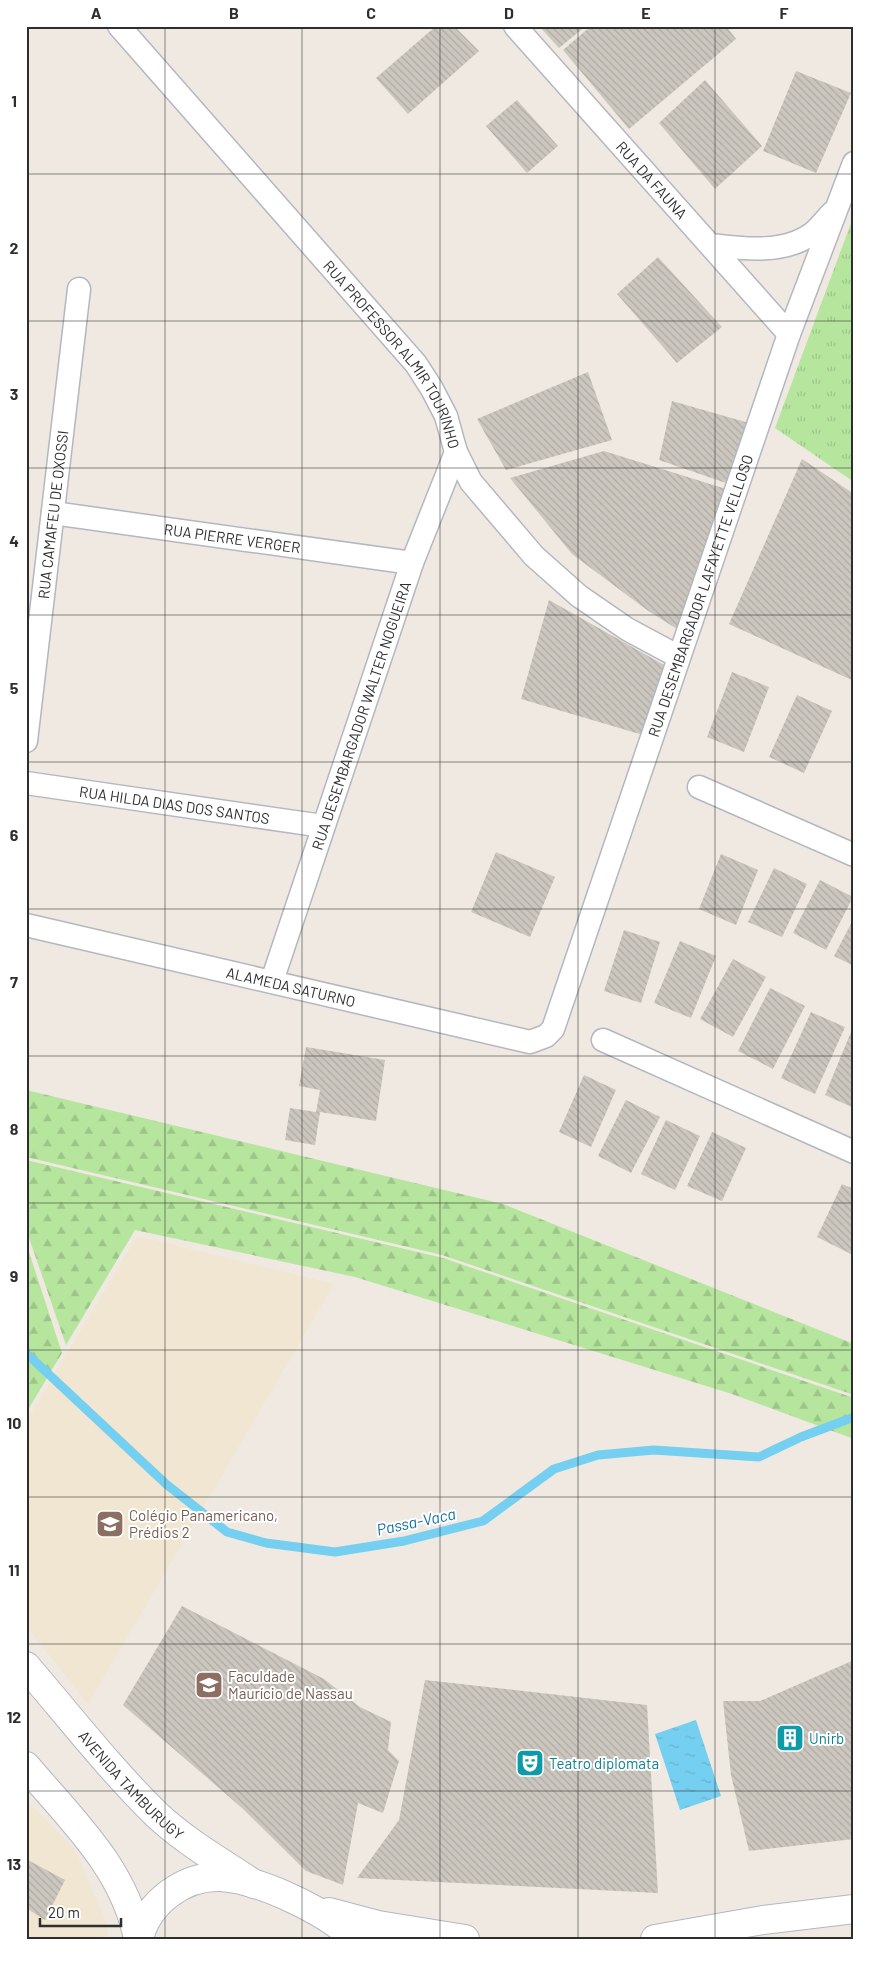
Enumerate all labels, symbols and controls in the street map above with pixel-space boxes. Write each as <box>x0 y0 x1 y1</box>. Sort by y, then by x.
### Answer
text: A <box>91 3 102 22</box>
text: B <box>229 3 239 22</box>
text: C <box>366 3 376 22</box>
text: D <box>504 3 514 22</box>
text: E <box>641 3 651 22</box>
text: F <box>780 3 789 22</box>
text: 1 <box>11 91 17 110</box>
street label: RUA DA FAUNA <box>613 137 691 222</box>
text: 2 <box>10 238 19 257</box>
street label: RUA PROFESSOR ALMIR TOURINHO <box>320 256 464 451</box>
text: 3 <box>10 384 18 403</box>
street label: RUA CAMAFEU DE OXOSSI <box>34 429 71 600</box>
street label: RUA DESEMBARGADOR LAFAYETTE VELLOSO <box>644 452 756 739</box>
street label: RUA PIERRE VERGER <box>163 520 302 556</box>
text: 4 <box>9 531 19 550</box>
street label: RUA DESEMBARGADOR WALTER NOGUEIRA <box>308 579 414 852</box>
text: 5 <box>10 678 19 697</box>
street label: RUA HILDA DIAS DOS SANTOS <box>78 782 271 827</box>
text: 6 <box>10 825 19 844</box>
street label: ALAMEDA SATURNO <box>225 963 357 1010</box>
text: 7 <box>10 972 18 991</box>
text: 8 <box>10 1119 19 1138</box>
text: 9 <box>10 1266 18 1285</box>
text: 10 <box>7 1413 21 1432</box>
water label: Passa-Vaca <box>375 1503 457 1539</box>
place label: Colégio Panamericano, Prédios 2 <box>129 1506 278 1541</box>
school or university icon: Colégio Panamericano, Prédios 2 <box>95 1509 125 1539</box>
text: 11 <box>8 1560 20 1579</box>
place label: Faculdade Maurício de Nassau <box>228 1667 353 1702</box>
school or university icon: Faculdade Maurício de Nassau <box>194 1670 224 1700</box>
text: 12 <box>7 1707 21 1726</box>
building icon: Unirb <box>775 1723 805 1753</box>
street label: AVENIDA TAMBURUGY <box>75 1727 188 1843</box>
place label: Unirb <box>809 1729 844 1747</box>
theatre icon: Teatro diplomata <box>515 1748 545 1778</box>
place label: Teatro diplomata <box>549 1754 659 1772</box>
text: 13 <box>7 1854 21 1873</box>
scale bar <box>40 1895 121 1927</box>
text: 20 m <box>48 1903 80 1921</box>

